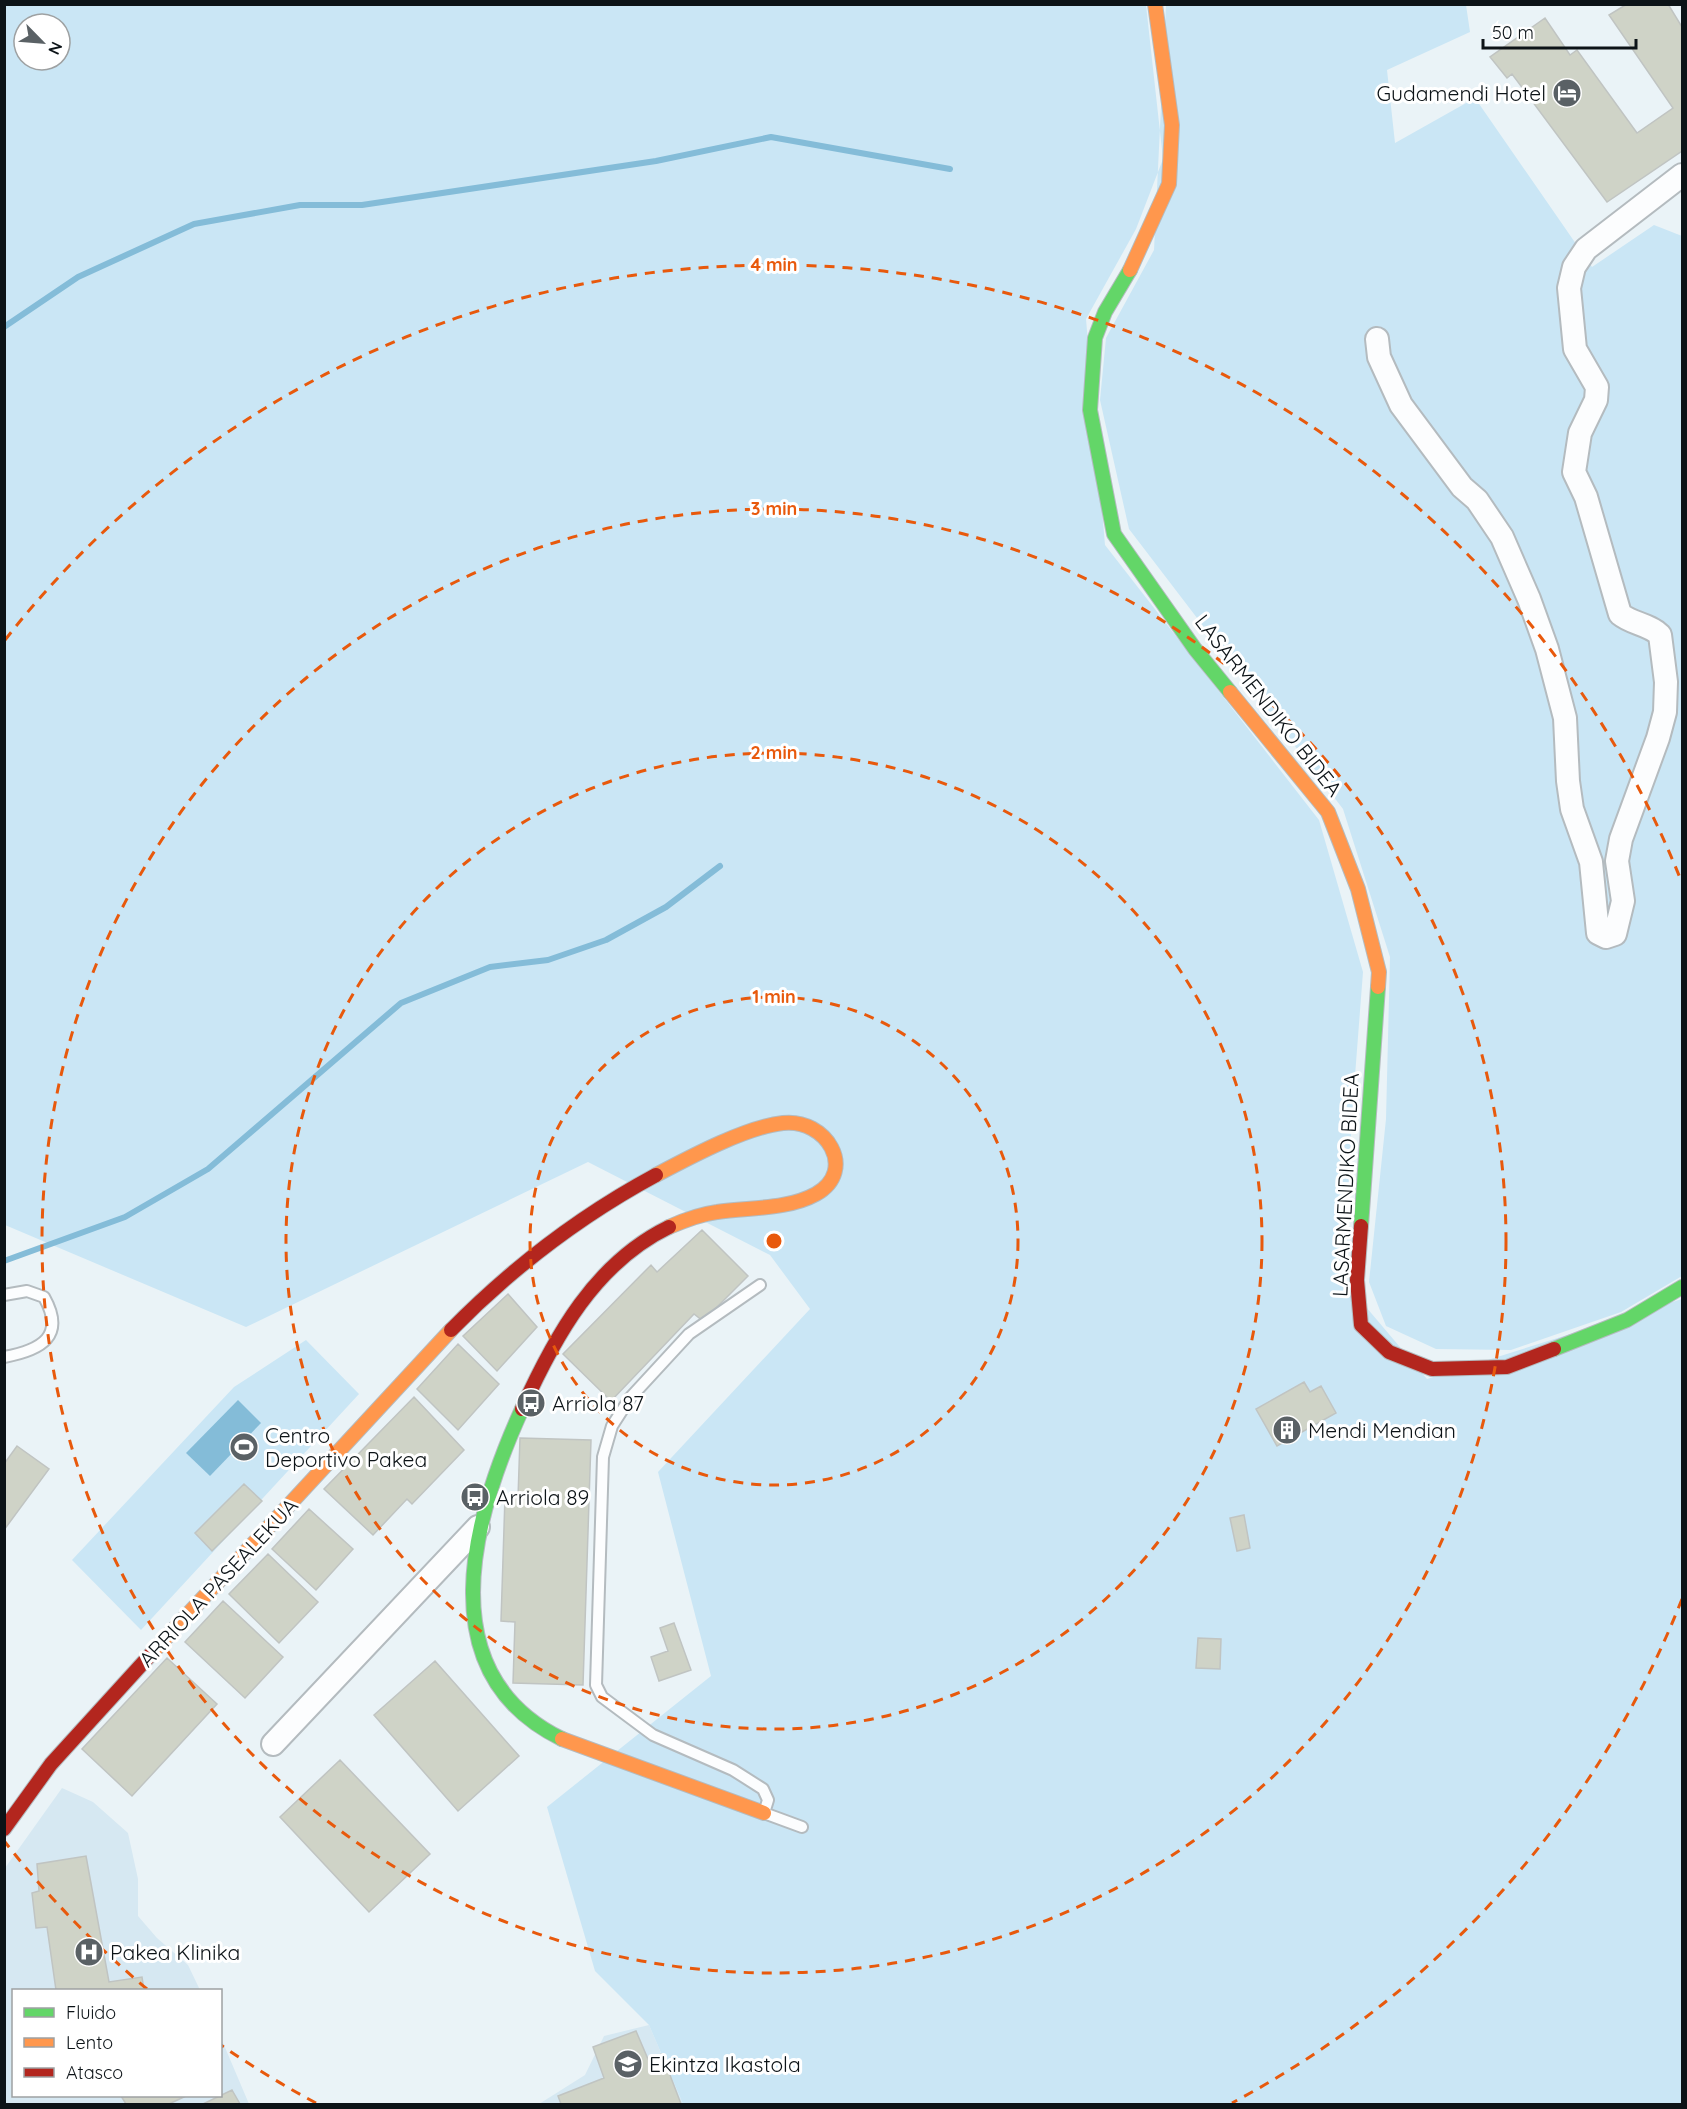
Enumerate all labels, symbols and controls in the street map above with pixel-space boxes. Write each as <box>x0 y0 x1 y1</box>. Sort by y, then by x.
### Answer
north arrow <box>12 12 72 72</box>
scale bar <box>1483 12 1636 50</box>
text: 50 m <box>1492 21 1534 44</box>
text: N <box>44 39 67 58</box>
hotel icon: Gudamendi Hotel <box>1551 77 1583 109</box>
place label: Gudamendi Hotel <box>1376 80 1546 106</box>
text: 4 min <box>750 253 798 276</box>
text: 3 min <box>751 497 797 520</box>
street label: LASARMENDIKO BIDEA <box>1190 609 1348 801</box>
text: 2 min <box>751 741 797 764</box>
text: 1 min <box>752 985 796 1008</box>
street label: LASARMENDIKO BIDEA <box>1326 1072 1364 1298</box>
centre of rings <box>764 1231 784 1251</box>
bus stop icon: Arriola 87 <box>515 1387 547 1419</box>
place label: Arriola 87 <box>552 1390 644 1416</box>
building icon: Mendi Mendian <box>1271 1414 1303 1446</box>
place label: Mendi Mendian <box>1308 1417 1456 1443</box>
place label: Centro Deportivo Pakea <box>265 1422 427 1472</box>
sports icon: Centro Deportivo Pakea <box>228 1431 260 1463</box>
bus stop icon: Arriola 89 <box>459 1481 491 1513</box>
place label: Arriola 89 <box>496 1484 589 1510</box>
street label: ARRIOLA PASEALEKUA <box>133 1492 303 1672</box>
hospital icon: Pakea Klinika <box>73 1936 105 1968</box>
place label: Pakea Klinika <box>110 1939 240 1965</box>
legend <box>12 1989 222 2097</box>
text: Fluido <box>66 2001 116 2024</box>
text: Lento <box>66 2031 113 2054</box>
school or university icon: Ekintza Ikastola <box>612 2048 644 2080</box>
place label: Ekintza Ikastola <box>649 2051 801 2077</box>
text: Atasco <box>66 2061 123 2084</box>

